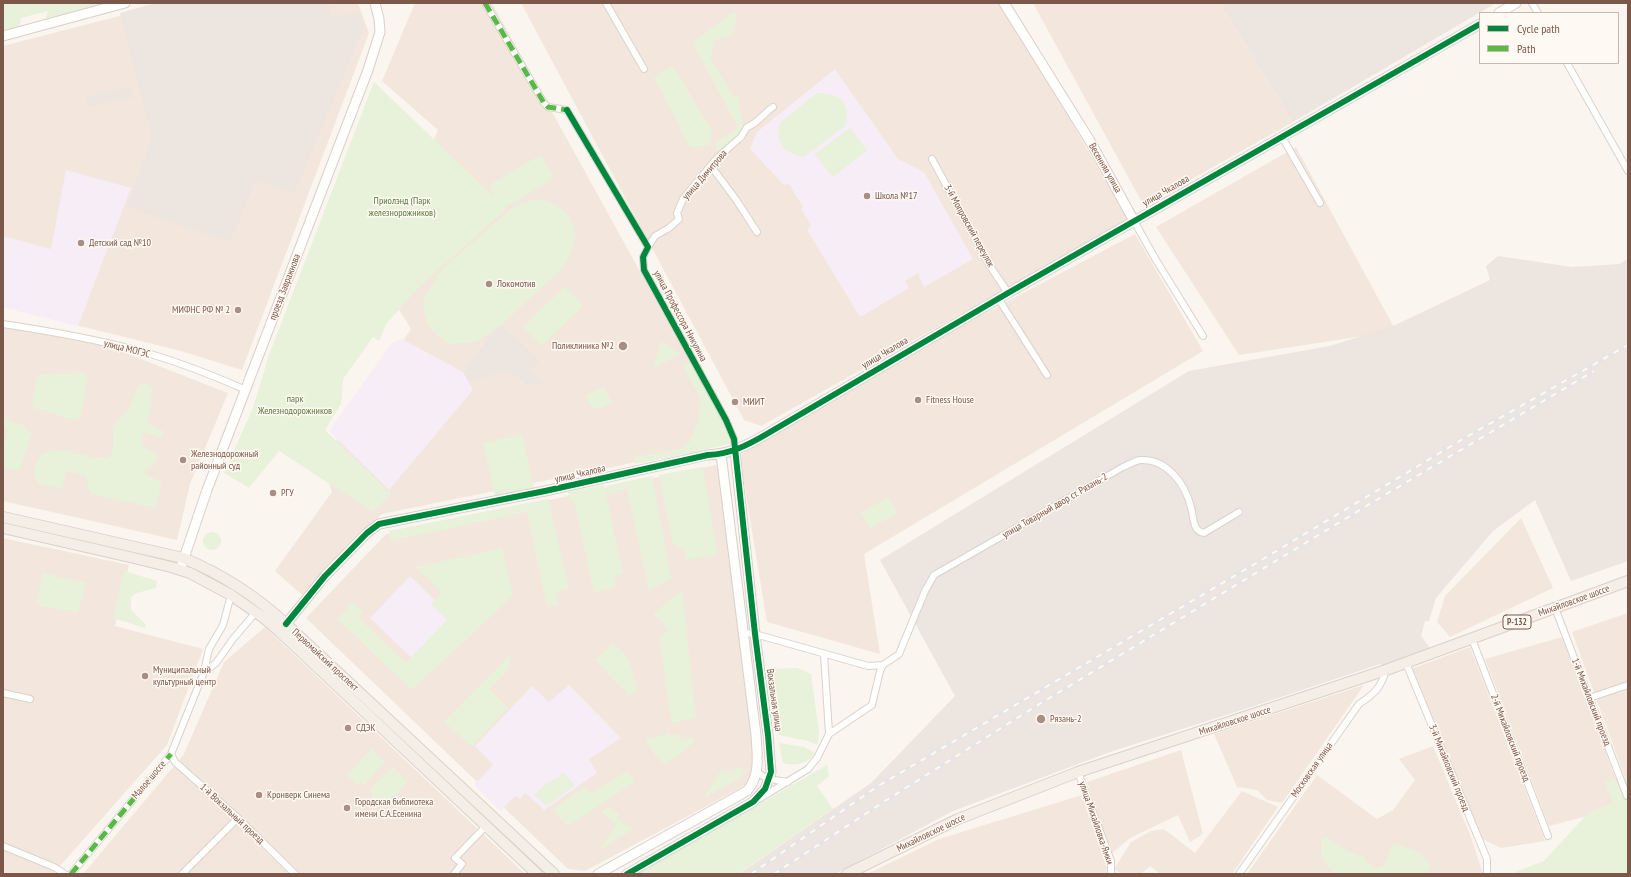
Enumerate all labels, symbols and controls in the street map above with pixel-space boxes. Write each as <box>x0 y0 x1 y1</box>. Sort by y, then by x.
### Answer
legend <box>1479 12 1619 64</box>
text: Cycle path <box>1517 21 1560 36</box>
text: Path <box>1517 41 1535 56</box>
street label: Весенняя улица <box>1086 141 1124 195</box>
street label: улица Димитрова <box>680 148 730 202</box>
street label: улица Чкалова <box>1141 173 1191 209</box>
street label: 3-й Мопровский переулок <box>941 183 997 269</box>
place label: Школа №17 <box>875 190 918 202</box>
marker: Школа №17 <box>862 191 872 201</box>
park label: Приолэнд (Парк железнорожников) <box>369 195 435 218</box>
place label: Детский сад №10 <box>89 237 151 249</box>
marker: Детский сад №10 <box>76 238 86 248</box>
street label: проезд Завражнова <box>267 252 303 322</box>
street label: улица Профессора Никулина <box>651 268 709 364</box>
place label: Локомотив <box>497 278 535 290</box>
marker: Локомотив <box>484 279 494 289</box>
place label: МИФНС РФ № 2 <box>172 304 230 316</box>
marker: МИФНС РФ № 2 <box>233 305 243 315</box>
street label: улица Чкалова <box>860 335 910 371</box>
street label: улица МОГЭС <box>103 337 151 361</box>
place label: Поликлиника №2 <box>552 340 614 352</box>
marker: Поликлиника №2 <box>617 340 629 352</box>
park label: парк Железнодорожников <box>258 393 332 416</box>
place label: Fitness House <box>926 394 974 406</box>
marker: Fitness House <box>913 395 923 405</box>
place label: МИИТ <box>743 396 765 408</box>
marker: МИИТ <box>730 397 740 407</box>
place label: Железнодорожный районный суд <box>191 448 258 472</box>
marker: Железнодорожный районный суд <box>178 455 188 465</box>
street label: улица Чкалова <box>553 462 607 486</box>
street label: улица Товарный двор ст. Рязань-2 <box>1000 471 1110 541</box>
place label: РГУ <box>281 487 294 499</box>
marker: РГУ <box>268 488 278 498</box>
street label: Михайловское шоссе <box>1537 583 1611 619</box>
road number: Р-132 <box>1503 615 1531 629</box>
street label: Первомайский проспект <box>289 626 361 694</box>
street label: 1-й Михайловский проезд <box>1569 656 1613 748</box>
place label: Муниципальный культурный центр <box>153 664 216 688</box>
street label: Вокзальная улица <box>764 668 784 732</box>
marker: Муниципальный культурный центр <box>140 671 150 681</box>
street label: 2-й Михайловский проезд <box>1488 692 1532 784</box>
street label: Михайловское шоссе <box>1198 704 1272 738</box>
marker: Рязань-2 <box>1035 713 1047 725</box>
place label: Рязань-2 <box>1050 713 1081 725</box>
place label: СДЭК <box>356 722 375 734</box>
marker: СДЭК <box>343 723 353 733</box>
street label: 3-й Михайловский проезд <box>1426 723 1472 813</box>
street label: Московская улица <box>1289 740 1335 800</box>
street label: Малое шоссе <box>130 758 168 802</box>
street label: улица Михайловка-Ямки <box>1076 780 1116 866</box>
street label: 1-й Вокзальный проезд <box>197 781 267 847</box>
place label: Кронверк Синема <box>267 789 330 801</box>
marker: Кронверк Синема <box>254 790 264 800</box>
place label: Городская библиотека имени С.А.Есенина <box>355 796 433 820</box>
marker: Городская библиотека имени С.А.Есенина <box>342 803 352 813</box>
street label: Михайловское шоссе <box>895 811 967 855</box>

